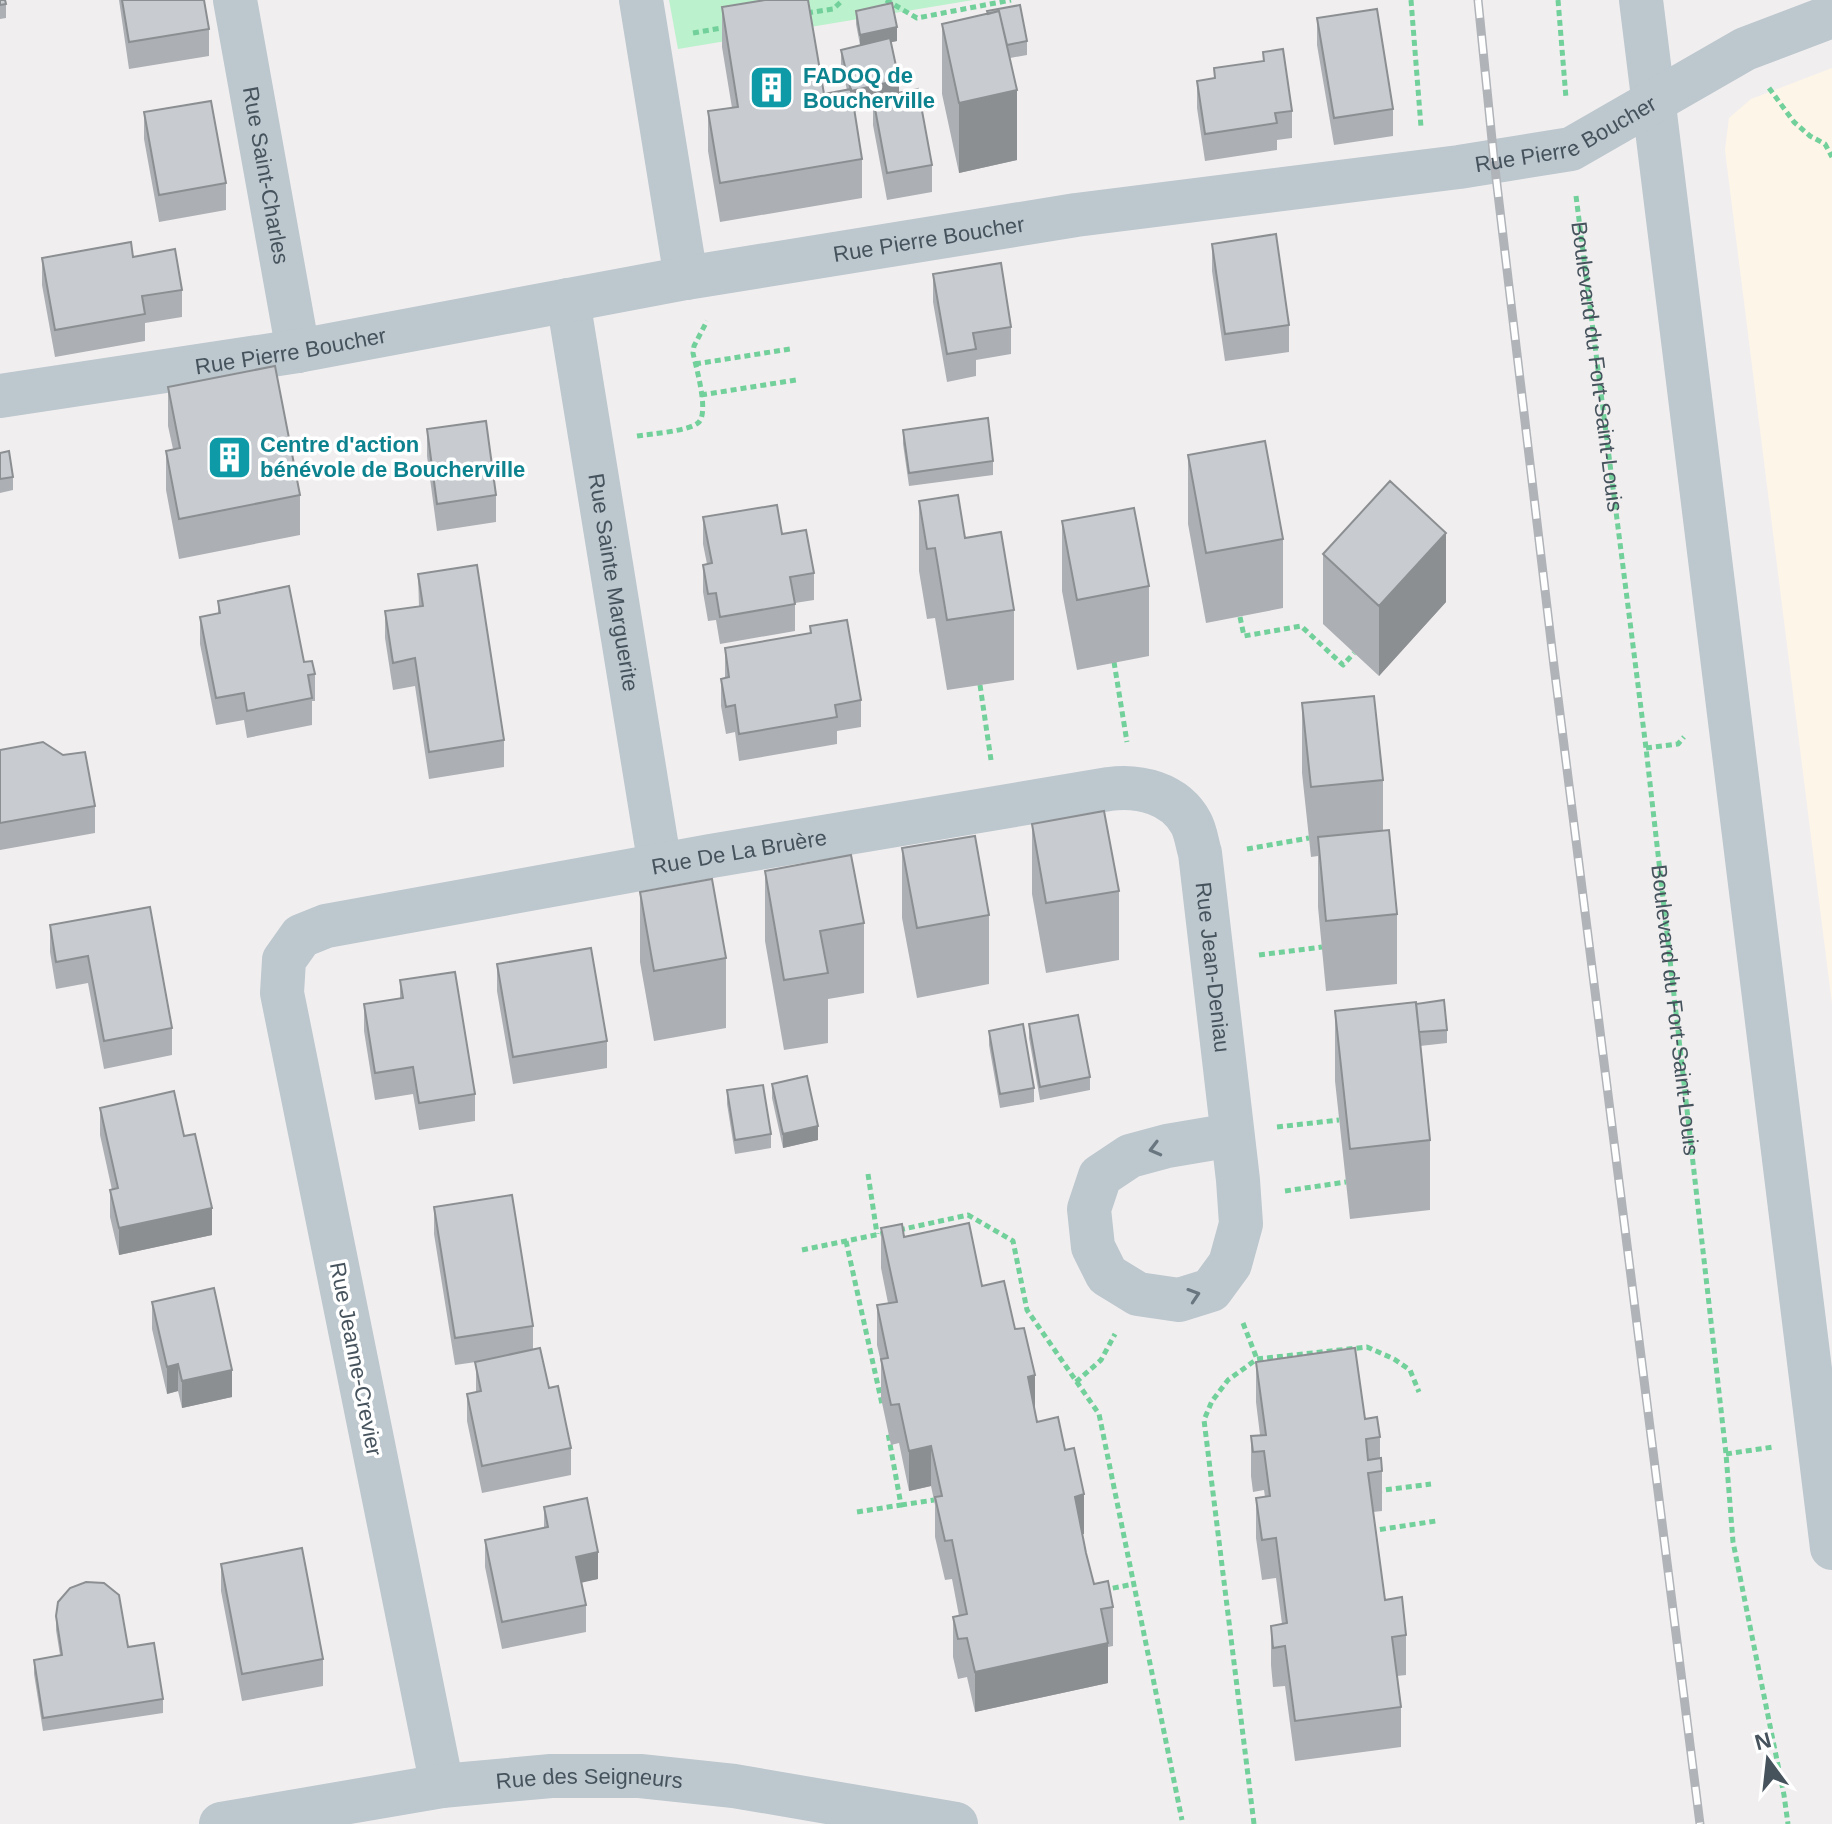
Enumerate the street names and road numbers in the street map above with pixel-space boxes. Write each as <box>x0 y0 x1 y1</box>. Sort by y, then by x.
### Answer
street label: Rue Saint-Charles <box>238 84 295 266</box>
street label: Rue Pierre Boucher <box>1473 90 1660 177</box>
street label: Rue Pierre Boucher <box>831 211 1026 267</box>
street label: Boulevard du Fort-Saint-Louis <box>1567 220 1628 513</box>
street label: Rue Pierre Boucher <box>193 322 388 379</box>
street label: Rue Sainte Marguerite <box>584 472 644 693</box>
street label: Rue De La Bruère <box>649 824 829 879</box>
street label: Boulevard du Fort-Saint-Louis <box>1647 863 1705 1157</box>
street label: Rue Jean-Deniau <box>1191 881 1236 1054</box>
street label: Rue Jeanne-Crevier <box>325 1260 387 1458</box>
street label: Rue des Seigneurs <box>495 1763 684 1794</box>

